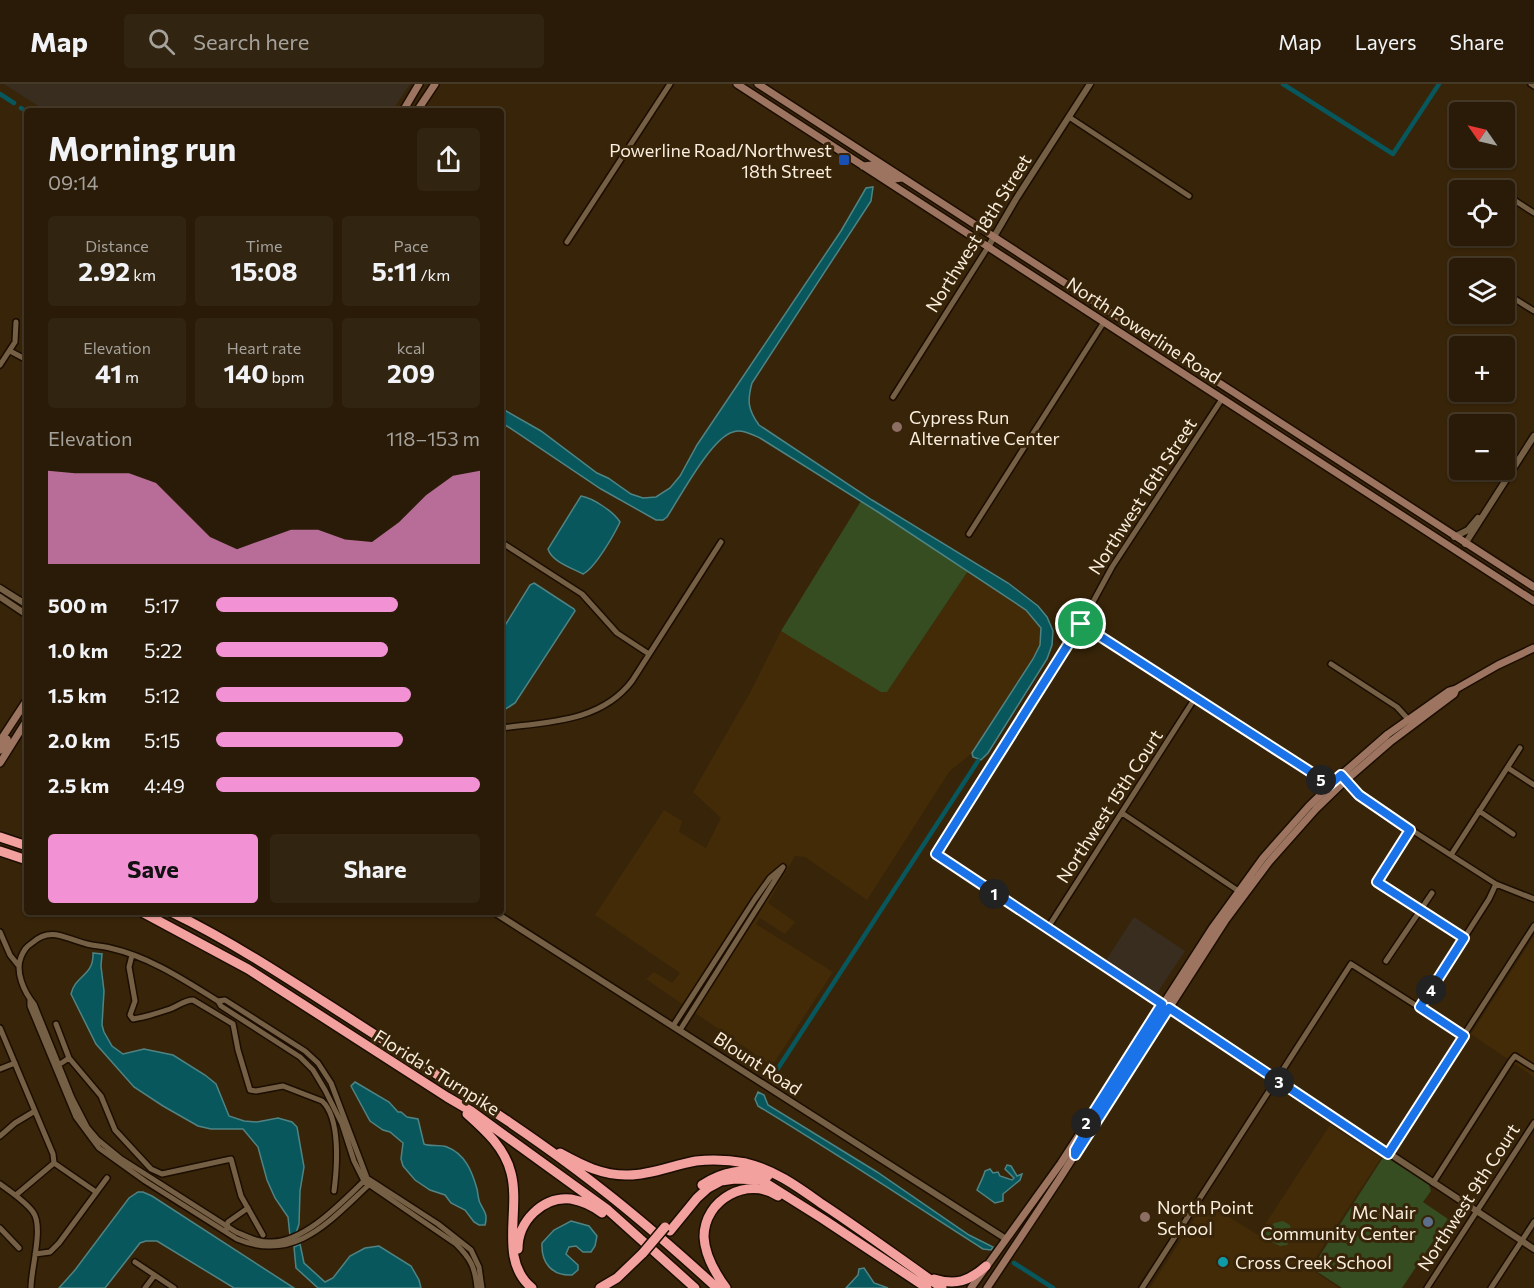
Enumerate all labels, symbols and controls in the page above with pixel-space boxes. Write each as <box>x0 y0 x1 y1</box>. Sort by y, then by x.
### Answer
search box <box>124 14 544 68</box>
text: Map <box>30 24 88 58</box>
icon: search <box>145 25 178 58</box>
text: Search here <box>193 28 309 55</box>
text: Map <box>1278 29 1322 54</box>
text: Layers <box>1355 29 1417 54</box>
text: Share <box>1450 29 1504 54</box>
north arrow <box>1449 102 1515 168</box>
map controls <box>1449 102 1515 480</box>
text: Morning run <box>48 127 236 168</box>
button: share <box>417 128 480 191</box>
place label: Powerline Road/Northwest 18th Street <box>609 139 832 182</box>
street label: Northwest 18th Street <box>920 150 1036 316</box>
marker: Powerline Road/Northwest 18th Street <box>837 153 851 167</box>
text: 09:14 <box>48 170 98 194</box>
button: locate <box>1449 180 1515 246</box>
text: Distance <box>85 236 149 255</box>
text: Time <box>246 236 282 255</box>
text: Pace <box>394 236 428 255</box>
text: 2.92 <box>78 255 130 286</box>
text: 15:08 <box>230 255 298 286</box>
text: 5:11 <box>372 255 417 286</box>
button: layers <box>1449 258 1515 324</box>
text: km <box>130 265 156 284</box>
text: /km <box>417 265 450 284</box>
street label: North Powerline Road <box>1063 272 1225 388</box>
button: + <box>1449 336 1515 402</box>
text: Elevation <box>83 338 151 357</box>
text: Heart rate <box>227 338 301 357</box>
text: kcal <box>397 338 425 357</box>
text: 41 <box>95 357 122 388</box>
text: 140 <box>224 357 269 388</box>
text: 209 <box>387 357 435 388</box>
text: m <box>122 367 139 386</box>
text: bpm <box>269 367 304 386</box>
place label: Cypress Run Alternative Center <box>909 406 1060 449</box>
street label: Northwest 16th Street <box>1083 414 1201 578</box>
button: − <box>1449 414 1515 480</box>
marker: Cypress Run Alternative Center <box>890 420 904 434</box>
text: Elevation <box>48 426 133 450</box>
text: 118–153 m <box>386 426 480 450</box>
text: 500 m <box>48 593 108 617</box>
text: 5:17 <box>144 593 179 617</box>
pin <box>1055 598 1106 649</box>
icon: arrive <box>1064 607 1097 640</box>
text: 1.0 km <box>48 638 108 662</box>
text: 5:22 <box>144 638 182 662</box>
text: 1.5 km <box>48 683 107 707</box>
text: 5:12 <box>144 683 180 707</box>
street label: Northwest 15th Court <box>1051 725 1167 887</box>
text: 2.0 km <box>48 728 110 752</box>
text: 5:15 <box>144 728 180 752</box>
pin: 5 <box>1306 765 1336 795</box>
text: 5 <box>1316 770 1326 789</box>
text: 2.5 km <box>48 773 109 797</box>
text: 4:49 <box>144 773 185 797</box>
button: Save <box>48 834 258 903</box>
button: Share <box>270 834 480 903</box>
pin: 1 <box>979 879 1009 909</box>
text: 1 <box>990 884 998 903</box>
pin: 4 <box>1416 975 1446 1005</box>
text: 4 <box>1426 980 1436 999</box>
street label: Florida's Turnpike <box>370 1024 504 1120</box>
street label: Blount Road <box>710 1026 806 1100</box>
pin: 3 <box>1264 1067 1294 1097</box>
text: 3 <box>1274 1072 1284 1091</box>
pin: 2 <box>1071 1108 1101 1138</box>
text: 2 <box>1081 1113 1091 1132</box>
street label: Northwest 9th Court <box>1412 1119 1524 1275</box>
place label: North Point School <box>1157 1196 1254 1239</box>
place label: Mc Nair Community Center <box>1260 1201 1416 1244</box>
marker: North Point School <box>1138 1210 1152 1224</box>
marker: Mc Nair Community Center <box>1421 1215 1435 1229</box>
place label: Cross Creek School <box>1235 1251 1392 1273</box>
marker: Cross Creek School <box>1216 1255 1230 1269</box>

